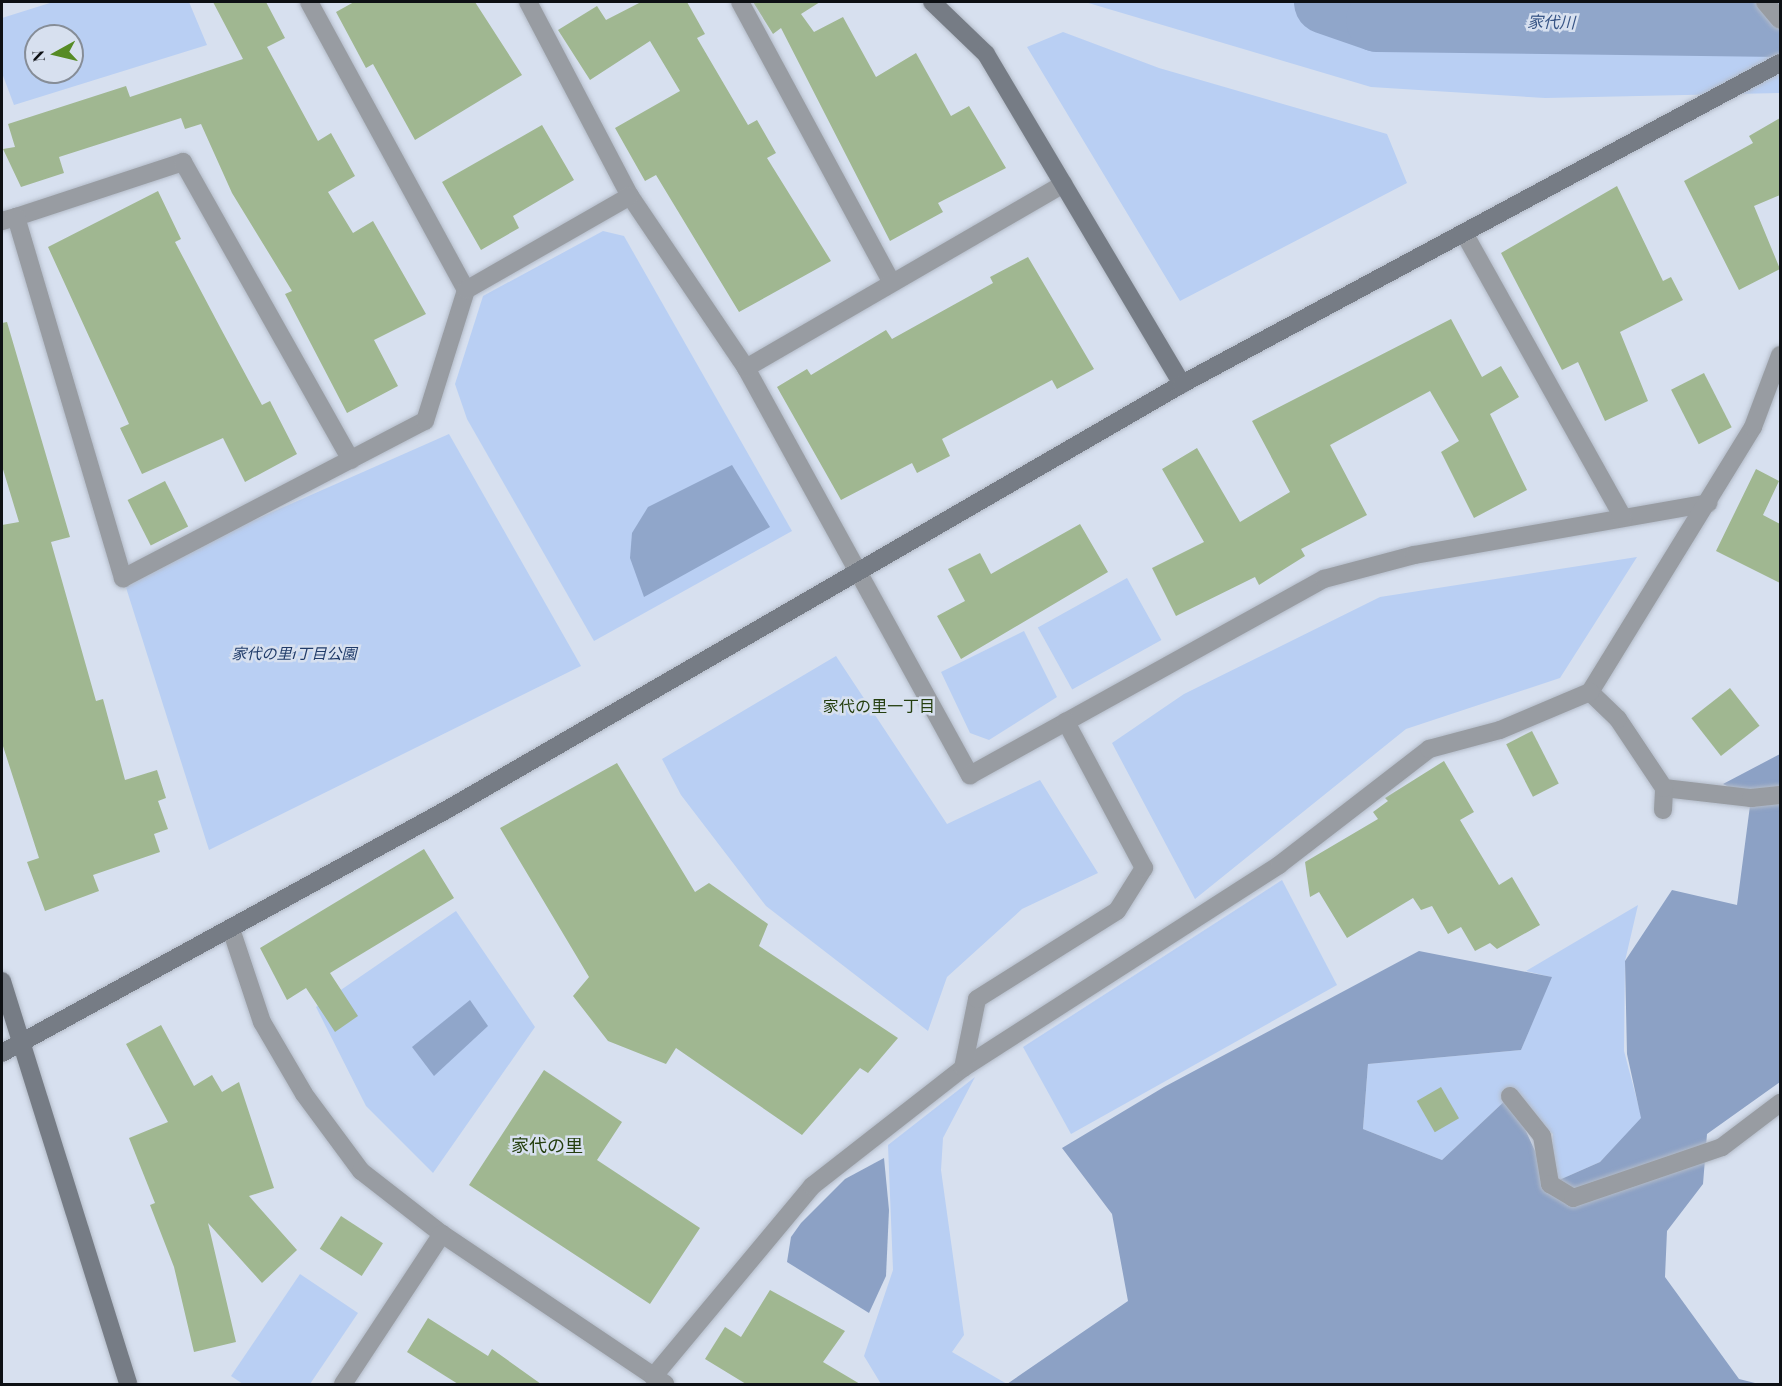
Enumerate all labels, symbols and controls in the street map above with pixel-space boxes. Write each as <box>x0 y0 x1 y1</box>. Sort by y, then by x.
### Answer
water label: 家代川 <box>1527 12 1575 32</box>
north arrow <box>24 24 84 84</box>
text: N <box>26 49 49 63</box>
park label: 家代の里1丁目公園 <box>231 645 357 663</box>
district label: 家代の里一丁目 <box>823 696 935 716</box>
district label: 家代の里 <box>511 1134 583 1156</box>

